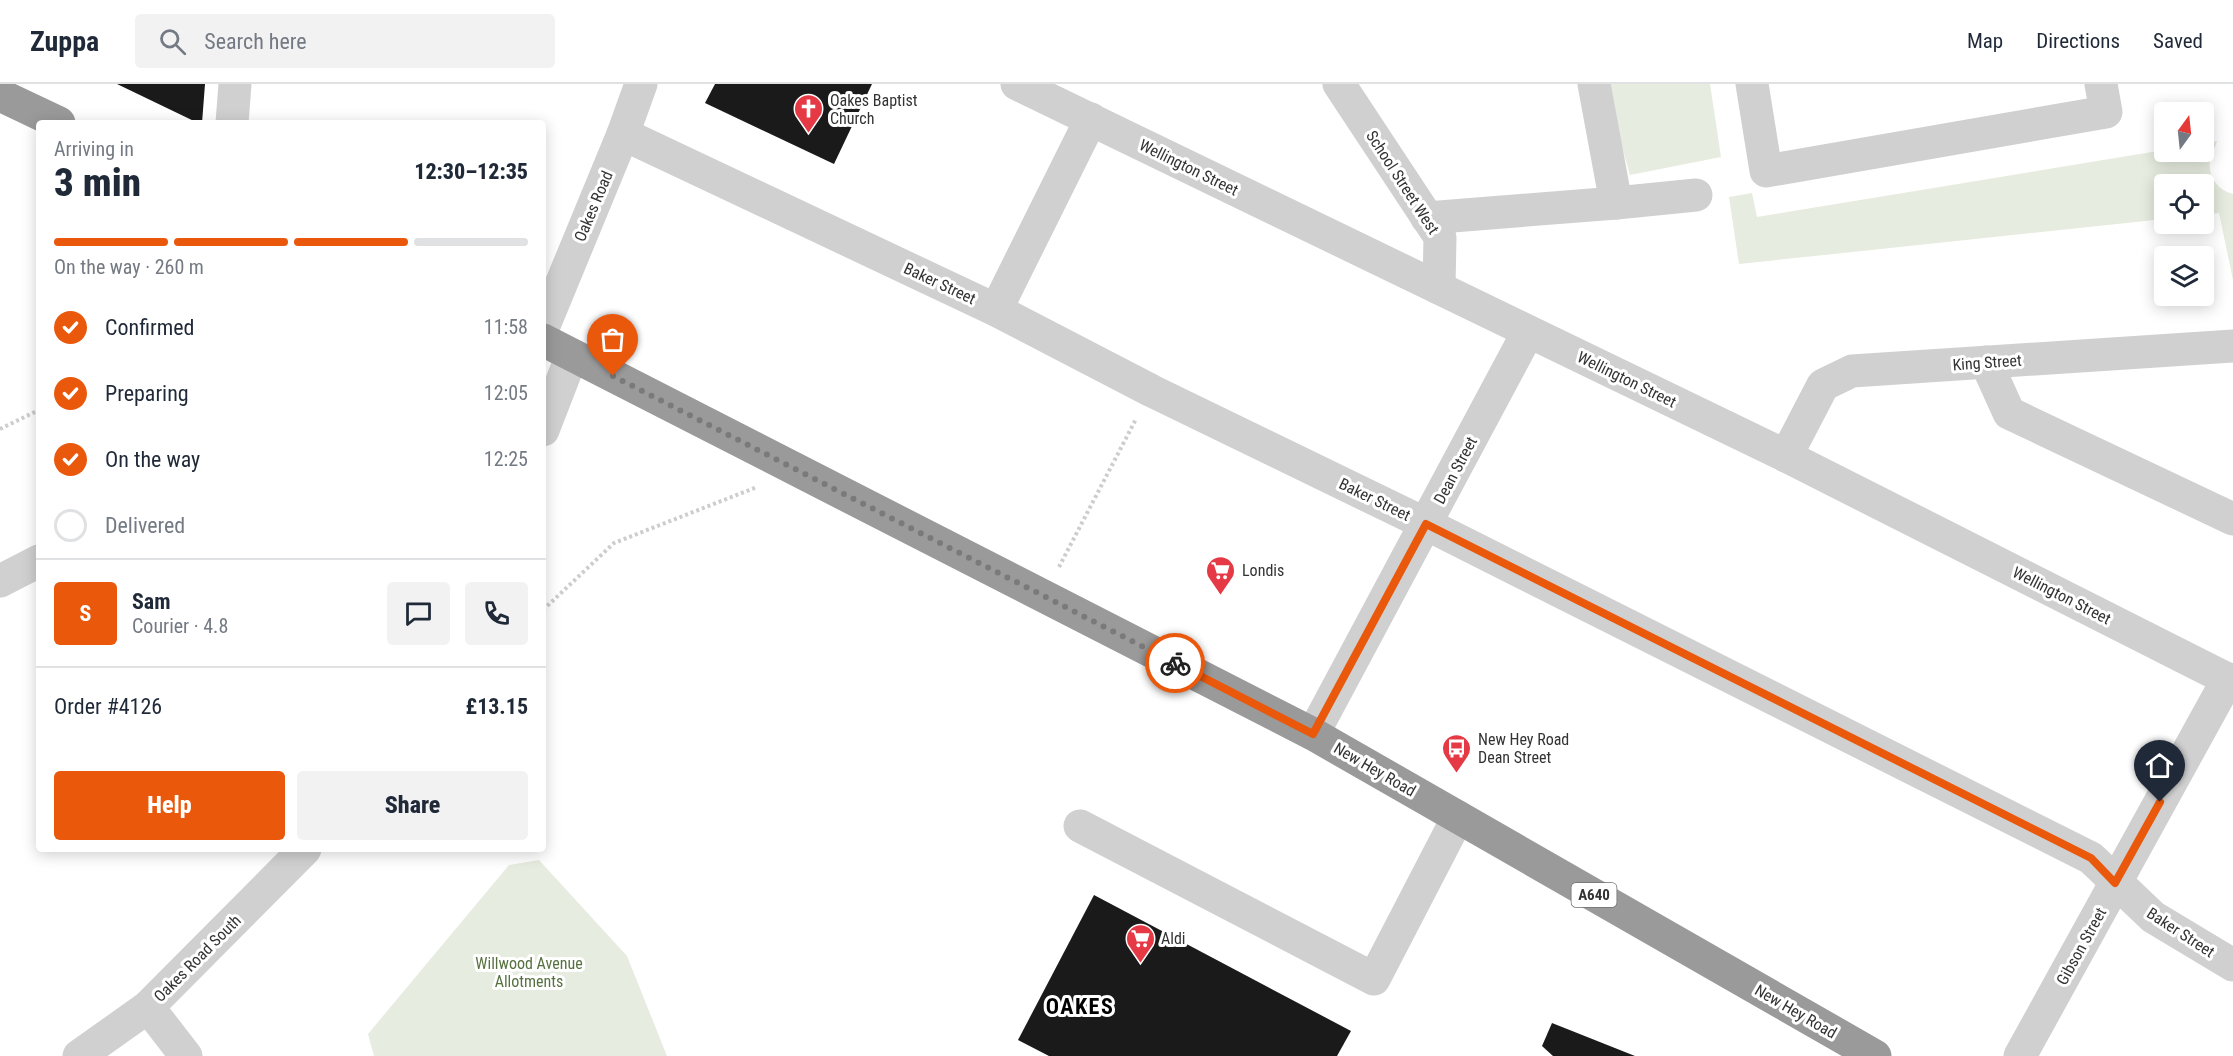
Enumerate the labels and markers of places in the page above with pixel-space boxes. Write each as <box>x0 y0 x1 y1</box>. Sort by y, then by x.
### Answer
place label: Oakes Baptist Church <box>830 91 918 128</box>
church icon: Oakes Baptist Church <box>793 93 825 135</box>
pin <box>587 314 638 376</box>
supermarket icon: Londis <box>1205 554 1237 596</box>
place label: Londis <box>1242 561 1284 580</box>
place label: New Hey Road Dean Street <box>1478 730 1569 767</box>
bus stop icon: New Hey Road Dean Street <box>1441 732 1473 774</box>
pin <box>2134 740 2185 802</box>
supermarket icon: Aldi <box>1124 922 1156 964</box>
place label: Aldi <box>1161 929 1186 948</box>

